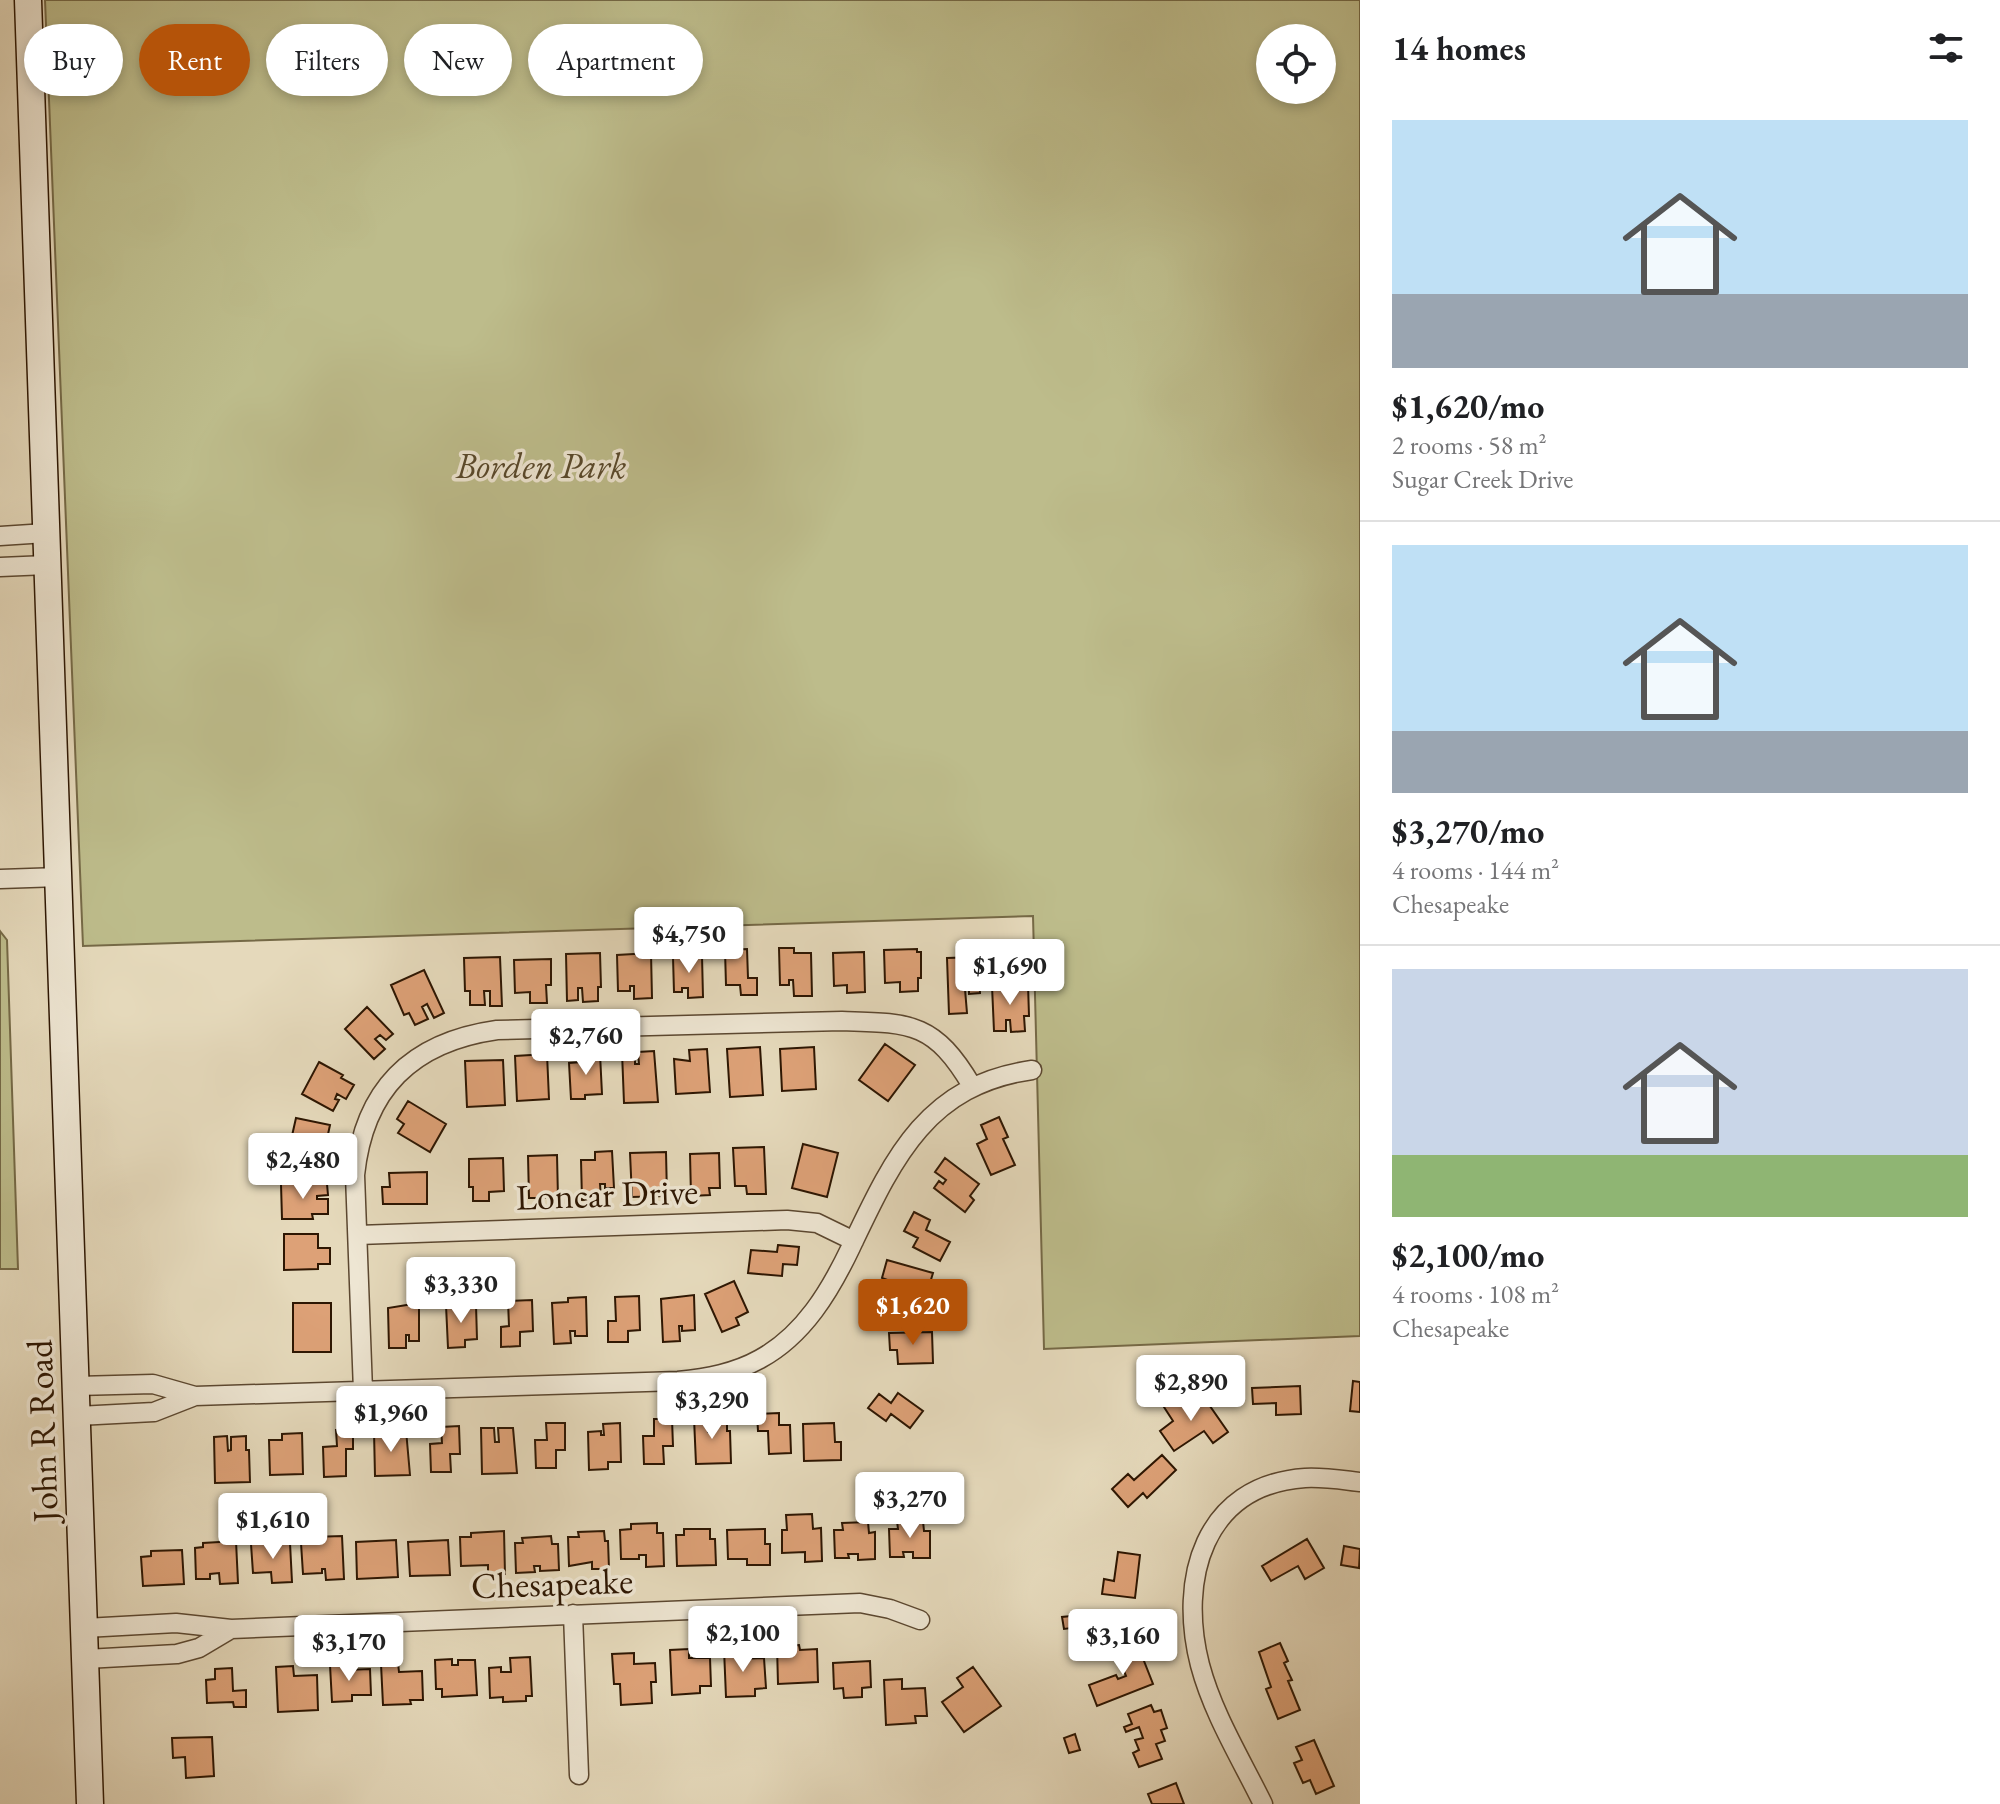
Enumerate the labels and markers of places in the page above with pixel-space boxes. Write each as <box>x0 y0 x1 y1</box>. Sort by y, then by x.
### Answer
pin: $4,750 <box>624 907 754 975</box>
pin: $1,690 <box>945 939 1075 1007</box>
pin: $2,760 <box>521 1009 651 1077</box>
pin: $2,480 <box>238 1133 368 1201</box>
pin: $3,330 <box>396 1257 526 1325</box>
pin: $1,620 <box>848 1279 978 1347</box>
pin: $2,890 <box>1126 1355 1256 1423</box>
pin: $3,290 <box>647 1373 777 1441</box>
pin: $1,960 <box>326 1386 456 1454</box>
pin: $3,270 <box>845 1472 975 1540</box>
pin: $1,610 <box>208 1493 338 1561</box>
pin: $2,100 <box>678 1606 808 1674</box>
pin: $3,160 <box>1058 1609 1188 1677</box>
pin: $3,170 <box>284 1615 414 1683</box>

